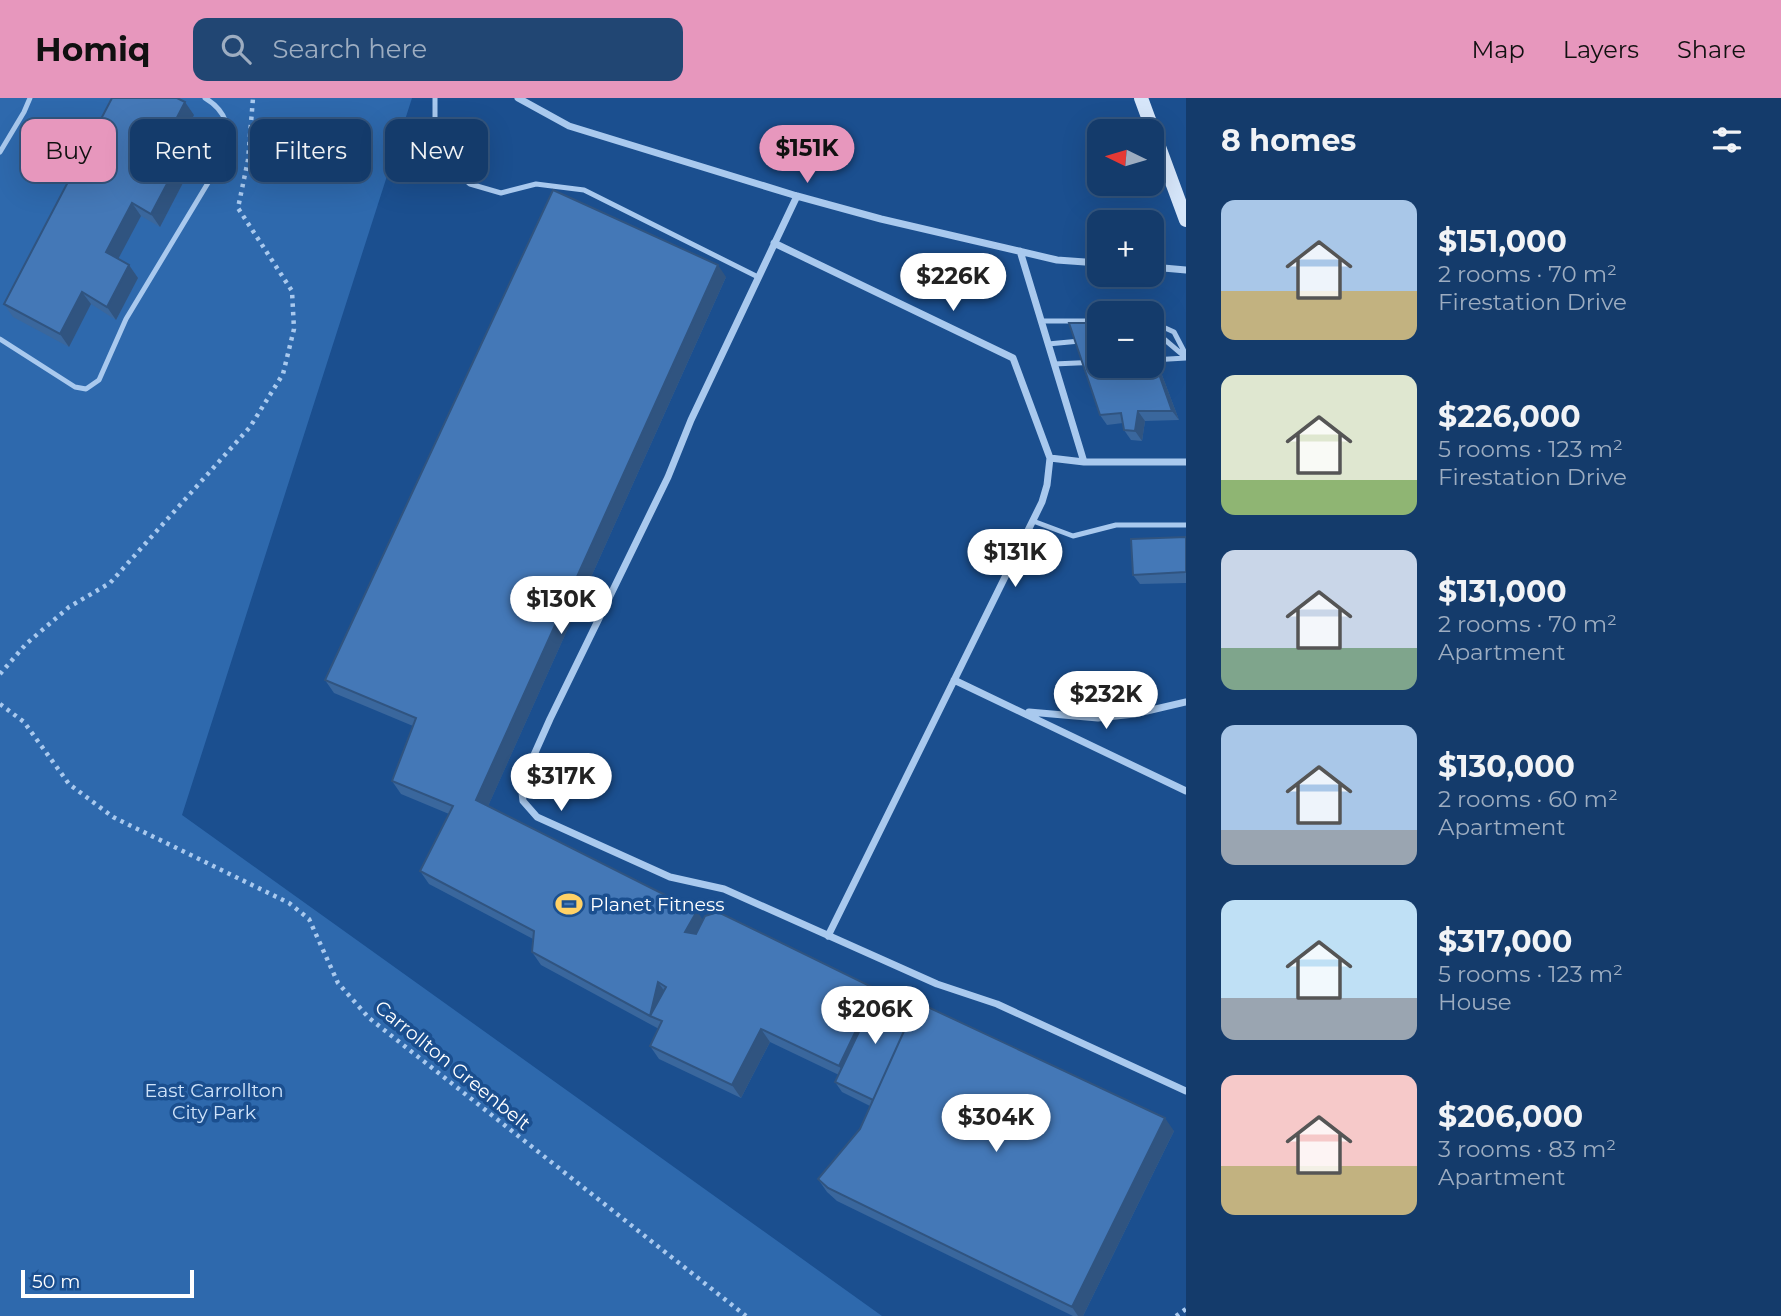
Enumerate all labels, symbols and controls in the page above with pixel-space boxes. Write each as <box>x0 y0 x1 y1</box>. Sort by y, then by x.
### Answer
search box <box>193 18 683 81</box>
text: Homiq <box>35 29 151 69</box>
icon: search <box>217 30 255 68</box>
text: Search here <box>273 33 427 65</box>
text: Map <box>1471 35 1525 64</box>
text: Layers <box>1563 35 1639 64</box>
text: Share <box>1677 35 1746 64</box>
chip: Buy <box>21 119 116 182</box>
chip: Rent <box>130 119 236 182</box>
chip: Filters <box>250 119 371 182</box>
chip: New <box>385 119 488 182</box>
north arrow <box>1087 119 1164 196</box>
map controls <box>1087 119 1164 378</box>
icon: filters <box>1708 121 1746 159</box>
text: 8 homes <box>1221 122 1356 159</box>
pin: $151K <box>758 126 856 185</box>
text: $151K <box>775 134 839 162</box>
button: + <box>1087 210 1164 287</box>
text: $151,000 <box>1438 223 1567 260</box>
icon: home <box>1277 228 1361 312</box>
pin: $226K <box>904 254 1002 313</box>
text: 2 rooms · 70 m² <box>1438 260 1617 288</box>
text: $226K <box>916 262 990 290</box>
text: Firestation Drive <box>1438 288 1627 316</box>
button: − <box>1087 301 1164 378</box>
text: $226,000 <box>1438 398 1581 435</box>
icon: home <box>1277 403 1361 487</box>
text: 5 rooms · 123 m² <box>1438 435 1623 463</box>
text: Firestation Drive <box>1438 463 1627 491</box>
pin: $131K <box>966 530 1064 589</box>
text: $131K <box>983 538 1047 566</box>
text: $131,000 <box>1438 573 1567 610</box>
pin: $130K <box>512 576 610 636</box>
icon: home <box>1277 578 1361 662</box>
text: $130K <box>526 585 596 613</box>
text: 2 rooms · 70 m² <box>1438 610 1617 638</box>
text: Apartment <box>1438 638 1566 666</box>
pin: $232K <box>1057 672 1155 731</box>
text: $232K <box>1070 680 1142 708</box>
text: $130,000 <box>1438 748 1575 785</box>
icon: home <box>1277 753 1361 837</box>
pin: $317K <box>512 754 610 813</box>
text: $317K <box>527 762 595 790</box>
text: 2 rooms · 60 m² <box>1438 785 1618 813</box>
text: Apartment <box>1438 813 1566 841</box>
sports icon: Planet Fitness <box>554 889 584 919</box>
place label: Planet Fitness <box>590 893 725 916</box>
text: $317,000 <box>1438 923 1572 960</box>
icon: home <box>1277 928 1361 1012</box>
text: 5 rooms · 123 m² <box>1438 960 1623 988</box>
pin: $206K <box>826 986 924 1046</box>
text: House <box>1438 988 1512 1016</box>
text: $206K <box>837 995 913 1023</box>
street label: Carrollton Greenbelt <box>370 996 535 1135</box>
park label: East Carrollton City Park <box>144 1079 284 1124</box>
pin: $304K <box>947 1094 1045 1154</box>
text: $206,000 <box>1438 1098 1583 1135</box>
text: $304K <box>958 1103 1034 1131</box>
icon: home <box>1277 1103 1361 1187</box>
text: 3 rooms · 83 m² <box>1438 1135 1616 1163</box>
text: Apartment <box>1438 1163 1566 1191</box>
scale bar <box>21 1267 194 1299</box>
text: 50 m <box>32 1270 80 1293</box>

